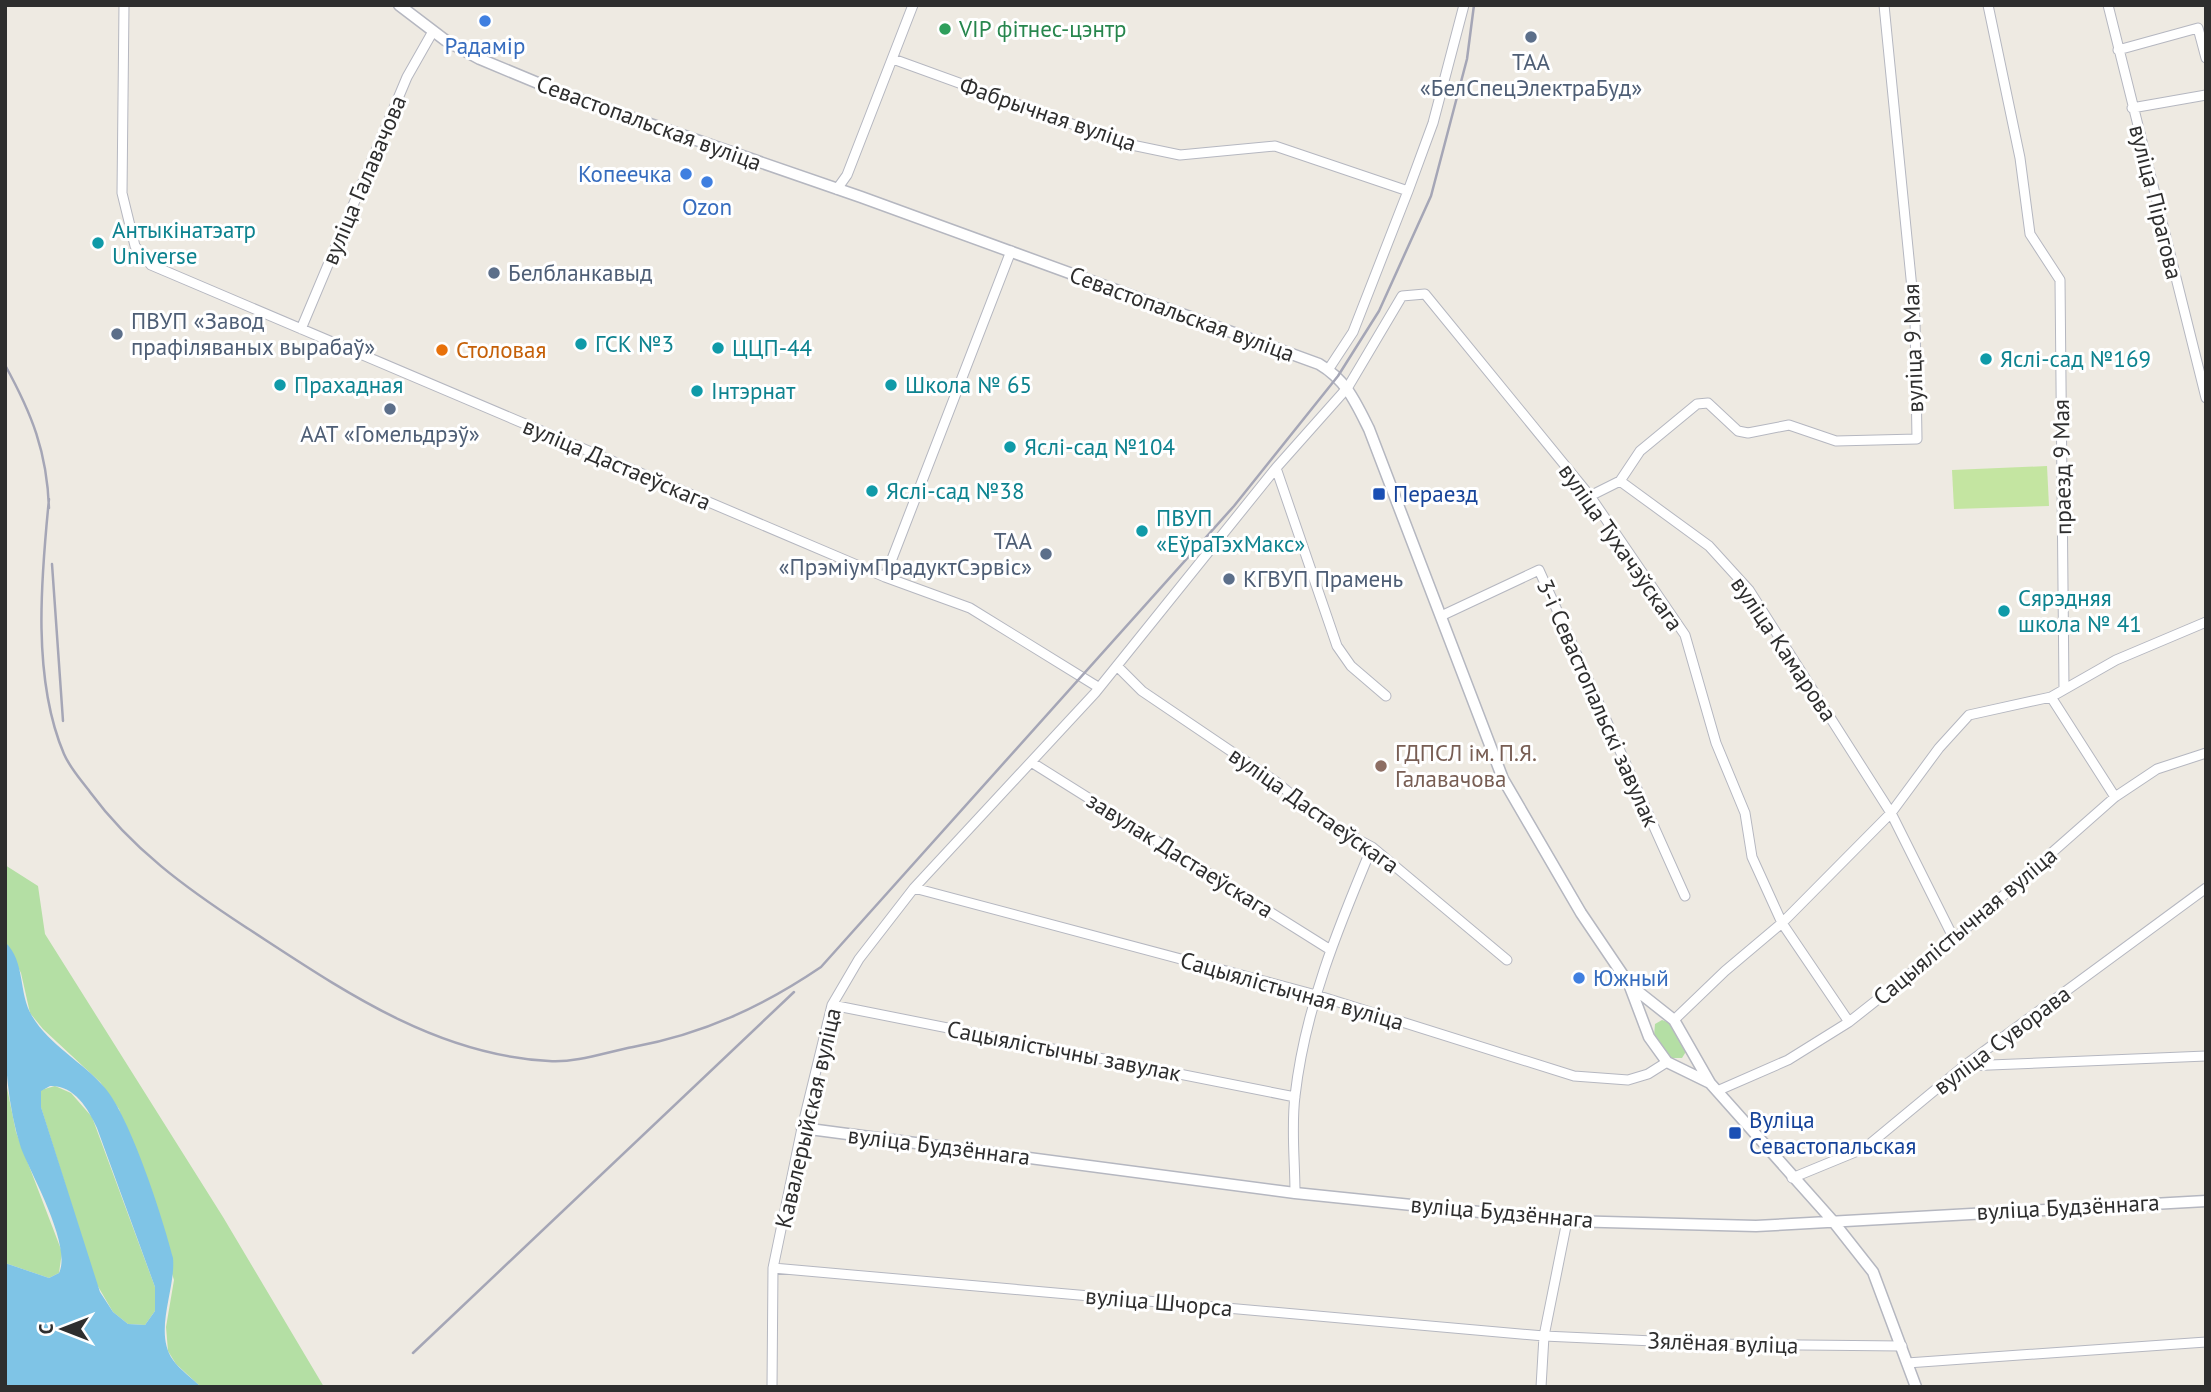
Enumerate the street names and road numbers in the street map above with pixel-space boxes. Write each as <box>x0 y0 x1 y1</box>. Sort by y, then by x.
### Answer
street label: Севастопальская вуліца <box>533 68 766 177</box>
street label: Фабрычная вуліца <box>956 70 1140 157</box>
street label: вуліца Галавачова <box>315 91 412 269</box>
street label: вуліца Пірагова <box>2123 122 2190 282</box>
street label: Севастопальская вуліца <box>1066 259 1299 368</box>
street label: вуліца 9 Мая <box>1896 283 1929 413</box>
street label: праезд 9 Мая <box>2046 399 2077 535</box>
street label: вуліца Дастаеўскага <box>519 411 715 516</box>
street label: вуліца Тухачэўскага <box>1553 457 1690 636</box>
street label: вуліца Камарова <box>1725 571 1844 727</box>
street label: 3-і Севастопальскі завулак <box>1531 575 1666 831</box>
street label: вуліца Дастаеўскага <box>1224 740 1405 879</box>
street label: завулак Дастаеўскага <box>1081 785 1279 924</box>
street label: Сацыялістычная вуліца <box>1867 840 2063 1011</box>
street label: Сацыялістычная вуліца <box>1177 945 1407 1036</box>
street label: вуліца Суворава <box>1927 979 2076 1101</box>
street label: Кавалерыйская вуліца <box>768 1005 847 1231</box>
street label: Сацыялістычны завулак <box>945 1014 1184 1087</box>
street label: вуліца Будзённага <box>846 1120 1032 1171</box>
street label: вуліца Будзённага <box>1976 1187 2160 1226</box>
street label: вуліца Будзённага <box>1410 1189 1595 1234</box>
street label: вуліца Шчорса <box>1084 1281 1234 1322</box>
street label: Зялёная вуліца <box>1647 1325 1799 1360</box>

